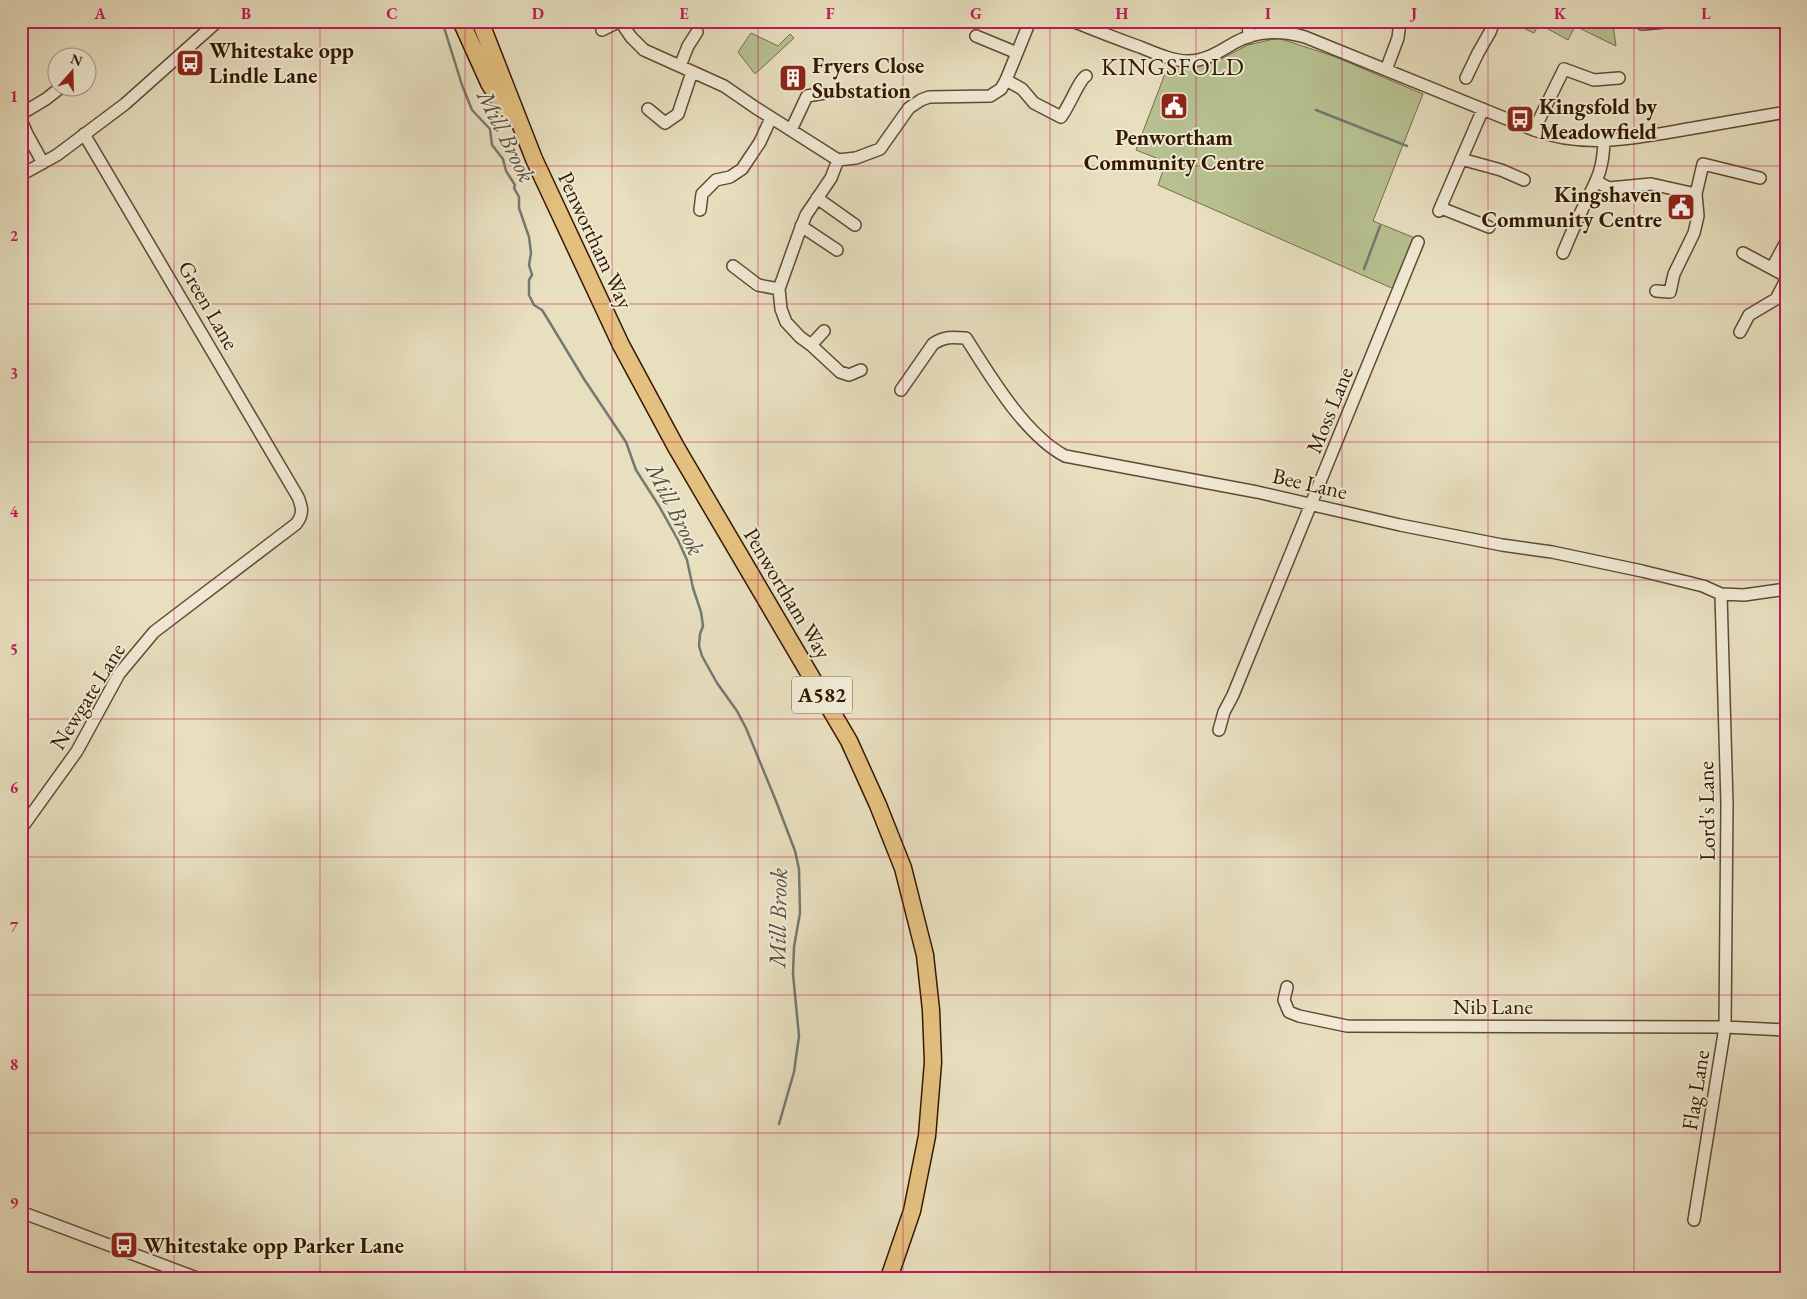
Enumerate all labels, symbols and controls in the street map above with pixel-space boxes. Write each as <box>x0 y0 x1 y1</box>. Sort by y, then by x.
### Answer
text: A <box>93 3 106 24</box>
text: B <box>241 3 251 24</box>
text: C <box>386 3 398 24</box>
text: D <box>532 3 544 24</box>
text: E <box>679 3 689 24</box>
text: F <box>826 3 835 24</box>
text: G <box>970 3 982 24</box>
text: H <box>1116 3 1129 24</box>
text: I <box>1265 3 1271 24</box>
text: J <box>1409 3 1417 24</box>
text: K <box>1554 3 1567 24</box>
text: L <box>1701 3 1711 24</box>
place label: Whitestake opp Lindle Lane <box>209 36 354 90</box>
north arrow <box>48 48 98 98</box>
bus stop icon: Whitestake opp Lindle Lane <box>175 48 205 78</box>
text: N <box>68 49 85 70</box>
place label: Fryers Close Substation <box>812 51 924 105</box>
district label: KINGSFOLD <box>1101 51 1245 82</box>
building icon: Fryers Close Substation <box>778 63 808 93</box>
water label: Mill Brook <box>469 82 543 187</box>
text: 1 <box>10 86 18 107</box>
public building icon: Penwortham Community Centre <box>1159 91 1189 121</box>
place label: Kingsfold by Meadowfield <box>1539 92 1658 146</box>
bus stop icon: Kingsfold by Meadowfield <box>1505 104 1535 134</box>
place label: Penwortham Community Centre <box>1084 123 1264 177</box>
street label: Penwortham Way <box>551 167 640 314</box>
place label: Kingshaven Community Centre <box>1482 180 1663 234</box>
public building icon: Kingshaven Community Centre <box>1666 192 1696 222</box>
text: 2 <box>10 225 19 246</box>
street label: Green Lane <box>171 255 246 355</box>
street label: Moss Lane <box>1299 362 1360 458</box>
text: 3 <box>10 363 18 384</box>
water label: Mill Brook <box>638 455 712 560</box>
street label: Bee Lane <box>1270 461 1351 506</box>
text: 4 <box>10 501 19 522</box>
street label: Penwortham Way <box>737 522 838 665</box>
street label: Newgate Lane <box>43 637 132 755</box>
text: 5 <box>10 639 18 660</box>
road number: A582 <box>792 676 852 714</box>
street label: Lord's Lane <box>1691 760 1722 861</box>
text: 6 <box>10 777 19 798</box>
water label: Mill Brook <box>761 868 794 970</box>
text: 7 <box>10 916 19 937</box>
street label: Nib Lane <box>1453 992 1534 1021</box>
street label: Flag Lane <box>1675 1047 1716 1132</box>
text: 8 <box>10 1054 18 1075</box>
text: 9 <box>10 1192 19 1213</box>
bus stop icon: Whitestake opp Parker Lane <box>109 1230 139 1260</box>
place label: Whitestake opp Parker Lane <box>143 1231 404 1260</box>

